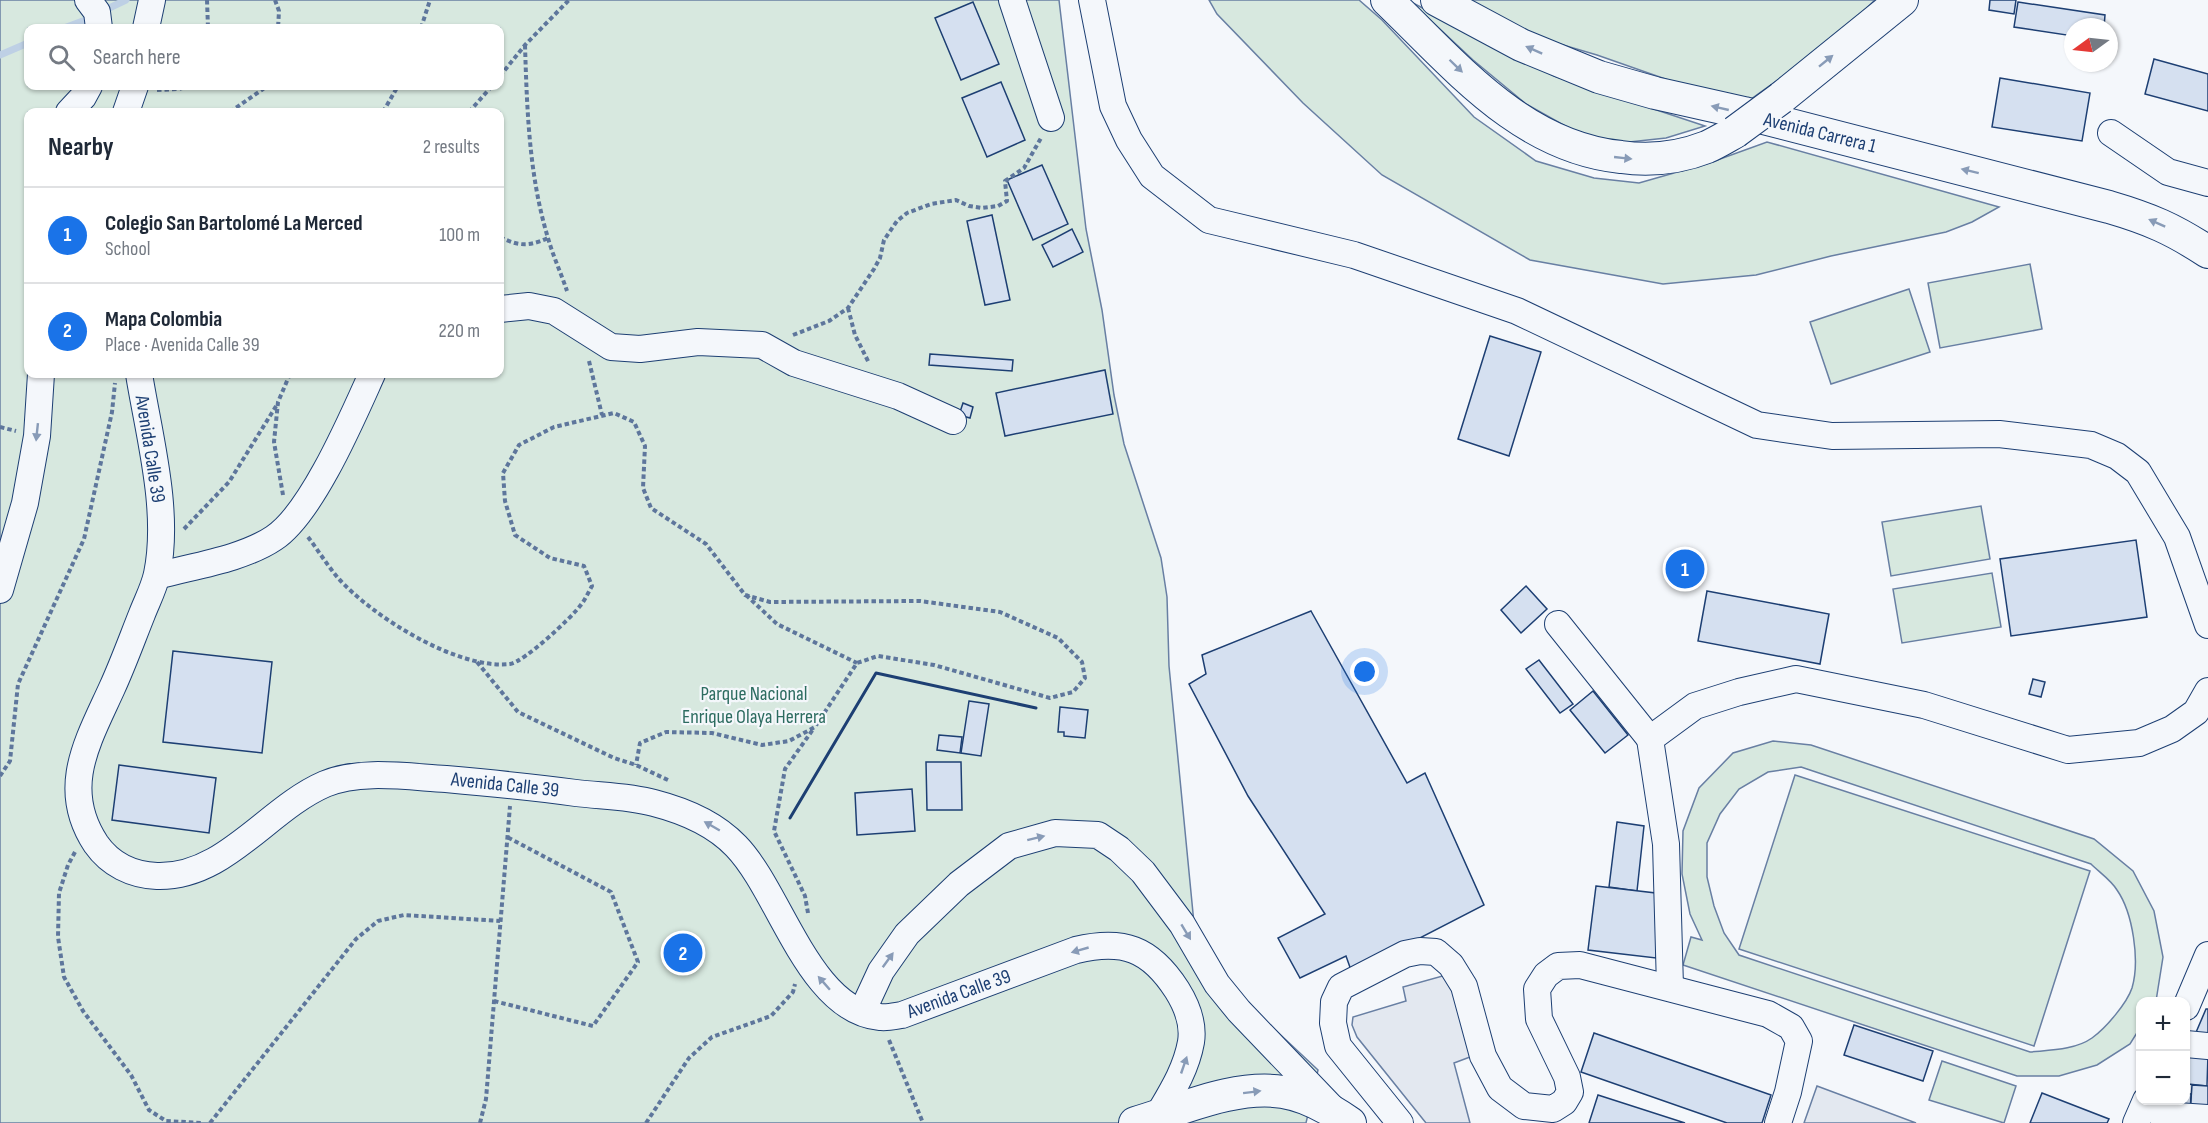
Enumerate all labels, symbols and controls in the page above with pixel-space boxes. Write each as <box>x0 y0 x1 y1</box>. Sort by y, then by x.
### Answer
north arrow <box>2064 18 2118 72</box>
search box <box>24 24 504 90</box>
icon: search <box>45 41 78 74</box>
text: Search here <box>93 44 180 71</box>
one-way arrow <box>1525 46 1542 55</box>
one-way arrow <box>1819 55 1834 68</box>
one-way arrow <box>1448 59 1463 72</box>
one-way arrow <box>1710 102 1729 112</box>
street label: Avenida Carrera 1 <box>1760 107 1879 159</box>
text: Nearby <box>48 132 114 163</box>
text: 2 results <box>423 135 480 159</box>
one-way arrow <box>1614 153 1633 162</box>
one-way arrow <box>1960 166 1979 176</box>
text: Colegio San Bartolomé La Merced <box>105 210 363 237</box>
one-way arrow <box>2148 218 2166 228</box>
text: 1 <box>64 223 71 247</box>
text: 100 m <box>439 223 480 247</box>
text: School <box>105 237 150 261</box>
text: Mapa Colombia <box>105 306 222 333</box>
text: 2 <box>63 319 72 343</box>
text: 220 m <box>439 319 480 343</box>
text: Place · Avenida Calle 39 <box>105 333 260 357</box>
street label: Avenida Calle 39 <box>130 393 170 504</box>
one-way arrow <box>32 422 42 441</box>
pin: 1 <box>1666 546 1704 592</box>
your location <box>1350 657 1379 686</box>
park label: Parque Nacional Enrique Olaya Herrera <box>682 682 826 729</box>
street label: Avenida Calle 39 <box>449 767 560 803</box>
one-way arrow <box>703 821 720 831</box>
one-way arrow <box>1027 832 1045 842</box>
one-way arrow <box>1181 924 1192 940</box>
pin: 2 <box>664 930 702 976</box>
one-way arrow <box>1071 945 1089 955</box>
one-way arrow <box>882 952 894 967</box>
street label: Avenida Calle 39 <box>903 964 1014 1024</box>
one-way arrow <box>817 975 831 990</box>
map controls <box>2136 997 2190 1105</box>
button: + <box>2136 997 2190 1051</box>
button: − <box>2136 1051 2190 1105</box>
one-way arrow <box>1179 1056 1189 1074</box>
one-way arrow <box>1243 1087 1262 1096</box>

